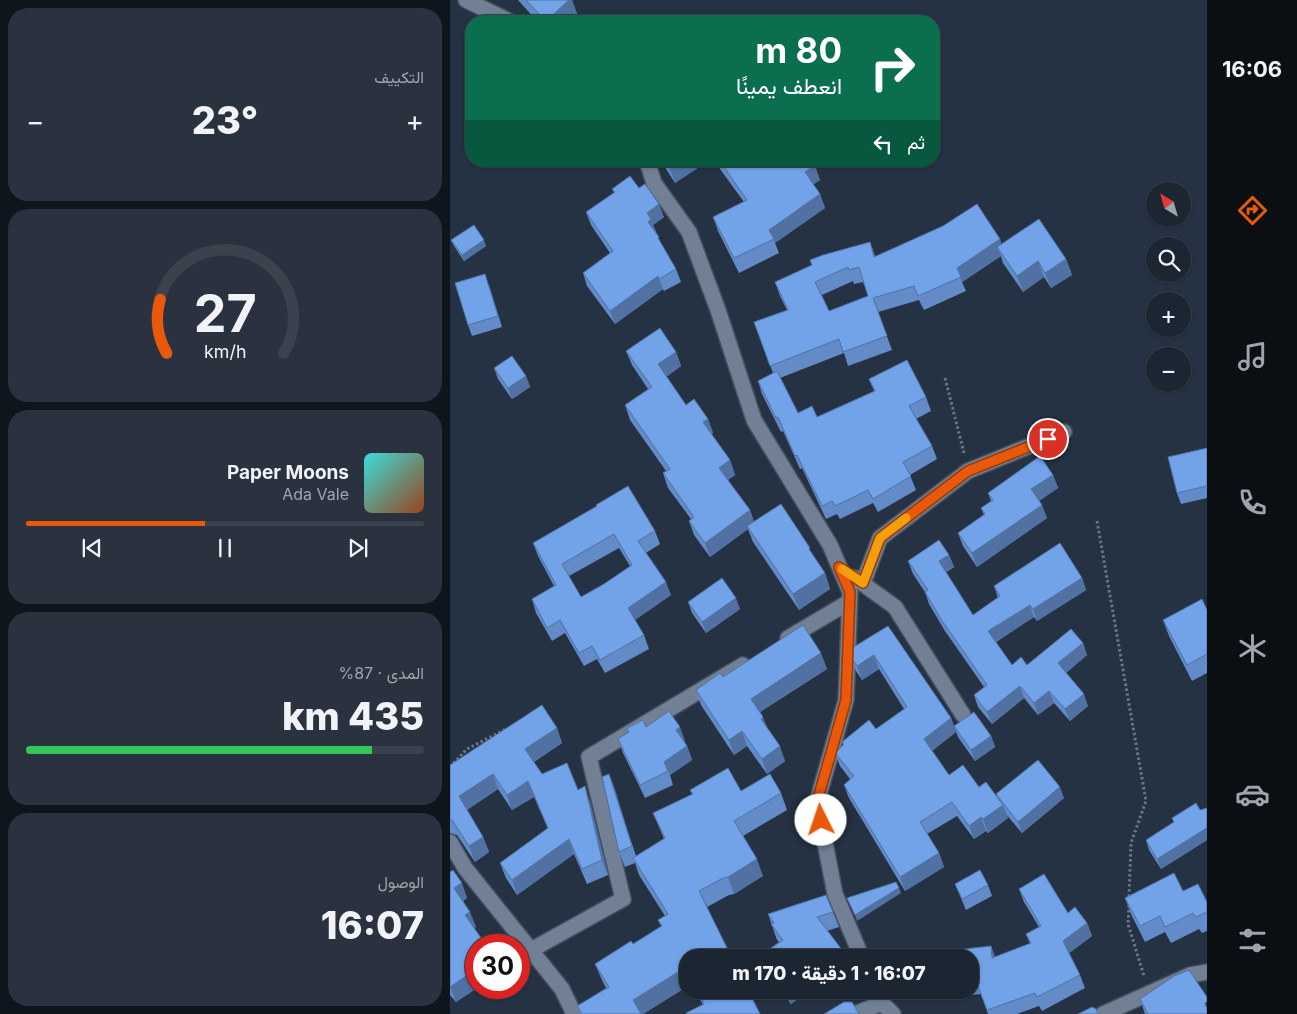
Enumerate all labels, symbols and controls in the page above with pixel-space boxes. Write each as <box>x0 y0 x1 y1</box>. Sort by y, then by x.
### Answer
text: 80 m <box>755 29 842 71</box>
icon: right <box>860 35 925 100</box>
text: 16:06 <box>1222 56 1282 82</box>
text: التكييف <box>374 67 424 87</box>
text: انعطف يمينًا <box>736 73 842 99</box>
text: 23° <box>192 97 258 143</box>
text: − <box>26 104 45 138</box>
text: + <box>405 104 424 138</box>
icon: left <box>869 130 897 158</box>
text: ثم <box>907 131 925 154</box>
north arrow <box>1146 182 1191 228</box>
map controls <box>1146 182 1191 392</box>
icon: directions <box>1235 193 1270 228</box>
button: search <box>1146 237 1191 282</box>
text: 27 <box>194 282 257 345</box>
button: + <box>1146 292 1191 337</box>
icon: music <box>1235 339 1270 374</box>
text: km/h <box>204 341 246 362</box>
button: − <box>1146 347 1191 392</box>
pin <box>1027 418 1069 460</box>
icon: arrive <box>1034 425 1062 453</box>
text: Paper Moons <box>227 461 349 484</box>
text: Ada Vale <box>282 484 349 504</box>
icon: phone <box>1235 485 1270 520</box>
icon: previous <box>78 534 106 562</box>
icon: pause <box>211 534 239 562</box>
icon: next <box>344 534 372 562</box>
icon: climate <box>1235 631 1270 666</box>
text: المدى · 87% <box>338 663 424 683</box>
text: 435 km <box>282 693 424 739</box>
icon: car <box>1235 777 1270 812</box>
position arrow <box>794 793 846 845</box>
text: الوصول <box>378 872 424 892</box>
text: 16:07 <box>321 902 424 948</box>
icon: filters <box>1235 923 1270 958</box>
speed limit sign: 30 <box>465 934 530 999</box>
text: 16:07 · 1 دقيقة · 170 m <box>732 962 926 985</box>

